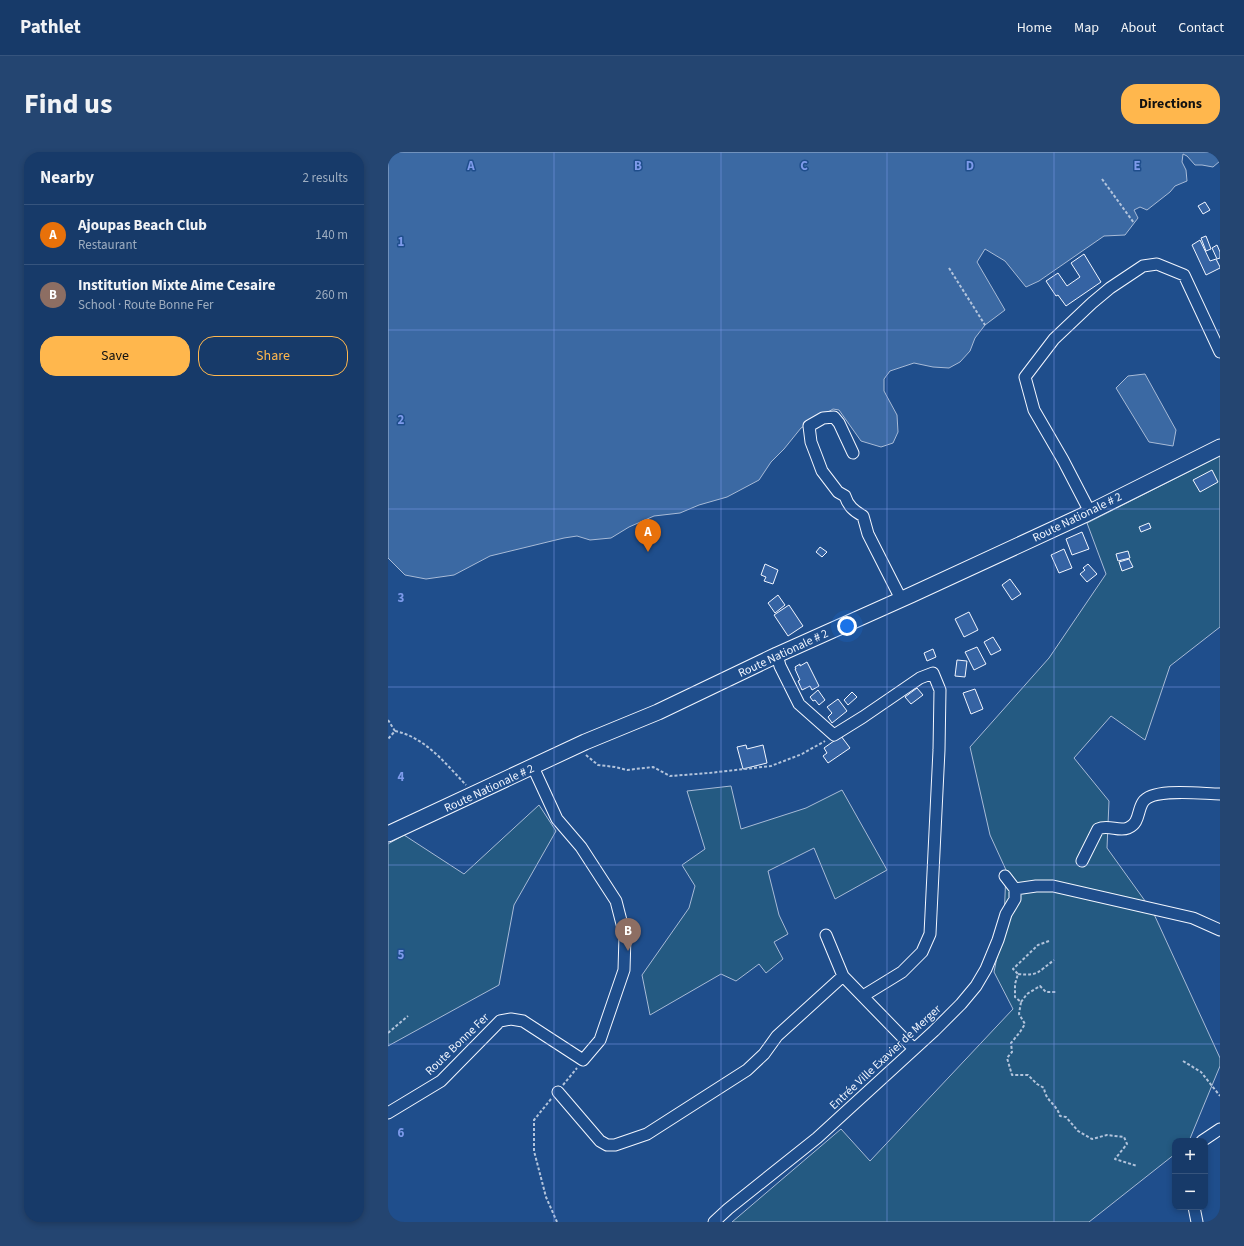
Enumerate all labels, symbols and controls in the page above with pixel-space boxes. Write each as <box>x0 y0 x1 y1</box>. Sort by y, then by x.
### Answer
text: Pathlet <box>20 14 81 41</box>
text: Home <box>1017 18 1052 38</box>
text: Map <box>1074 18 1099 38</box>
text: About <box>1121 18 1156 38</box>
text: Contact <box>1178 18 1224 38</box>
text: Find us <box>24 84 112 124</box>
button: Directions <box>1121 84 1220 124</box>
text: A <box>466 157 475 175</box>
text: B <box>634 157 642 175</box>
text: C <box>800 157 808 175</box>
text: D <box>966 157 974 175</box>
text: E <box>1133 157 1141 175</box>
text: Nearby <box>40 166 94 190</box>
text: 2 results <box>303 169 348 187</box>
text: Ajoupas Beach Club <box>78 215 207 236</box>
text: A <box>49 226 57 244</box>
text: 140 m <box>315 226 348 244</box>
text: 1 <box>398 233 405 251</box>
text: Restaurant <box>78 236 137 254</box>
text: Institution Mixte Aime Cesaire <box>78 275 276 296</box>
text: B <box>49 286 57 304</box>
text: 260 m <box>315 286 348 304</box>
text: School · Route Bonne Fer <box>78 296 214 314</box>
button: Save <box>40 336 190 376</box>
button: Share <box>198 336 348 376</box>
text: 2 <box>398 411 405 429</box>
street label: Route Nationale # 2 <box>1030 488 1125 546</box>
pin: A <box>635 519 661 552</box>
text: 3 <box>398 589 405 607</box>
your location <box>837 616 857 636</box>
street label: Route Nationale # 2 <box>735 625 831 682</box>
street label: Route Nationale # 2 <box>441 760 537 817</box>
text: 4 <box>398 768 405 786</box>
pin: B <box>615 918 641 951</box>
text: 5 <box>398 946 405 964</box>
street label: Entrée Ville Exavier de Merger <box>826 1000 945 1114</box>
street label: Route Bonne Fer <box>422 1009 494 1079</box>
text: 6 <box>398 1124 405 1142</box>
map controls <box>1172 1138 1208 1210</box>
button: + <box>1172 1138 1208 1174</box>
button: − <box>1172 1174 1208 1210</box>

